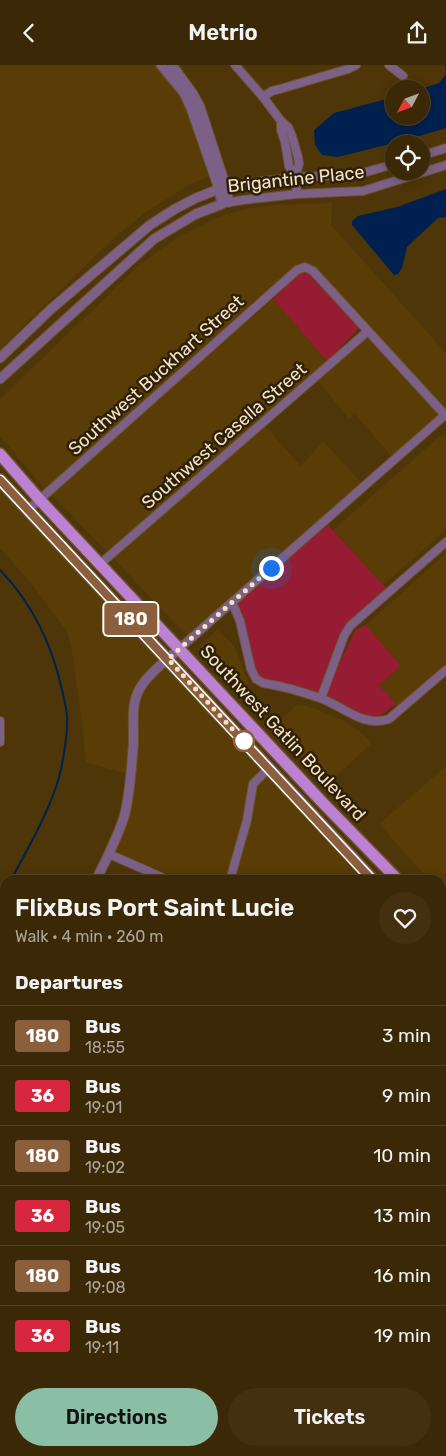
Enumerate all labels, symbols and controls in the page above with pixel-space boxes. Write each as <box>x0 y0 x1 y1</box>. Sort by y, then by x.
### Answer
icon: back <box>15 19 43 47</box>
text: Metrio <box>188 19 258 46</box>
icon: share <box>403 19 431 47</box>
north arrow <box>385 80 430 125</box>
map controls <box>385 80 430 180</box>
button: locate <box>385 135 430 180</box>
street label: Brigantine Place <box>227 161 365 197</box>
street label: Southwest Buckhart Street <box>64 290 248 460</box>
street label: Southwest Casella Street <box>137 358 311 514</box>
your location <box>259 556 284 581</box>
line badge: 180 <box>102 603 160 635</box>
text: 180 <box>114 608 148 630</box>
street label: Southwest Gatlin Boulevard <box>196 640 370 826</box>
unlabelled marker <box>233 730 255 752</box>
button: heart <box>379 892 431 944</box>
text: FlixBus Port Saint Lucie <box>15 894 294 922</box>
text: Walk · 4 min · 260 m <box>15 927 164 946</box>
text: Departures <box>15 971 123 994</box>
text: Bus <box>85 1015 121 1038</box>
text: 3 min <box>382 1024 431 1047</box>
text: 180 <box>26 1025 59 1047</box>
text: 18:55 <box>85 1038 125 1057</box>
text: Bus <box>85 1075 121 1098</box>
text: 9 min <box>382 1084 431 1107</box>
text: 36 <box>31 1085 54 1107</box>
text: 19:01 <box>85 1098 122 1117</box>
text: Bus <box>85 1135 121 1158</box>
text: 10 min <box>373 1144 431 1167</box>
text: 180 <box>26 1145 59 1167</box>
text: 19:02 <box>85 1158 125 1177</box>
text: Bus <box>85 1195 121 1218</box>
text: 13 min <box>374 1204 431 1227</box>
text: 36 <box>31 1205 54 1227</box>
text: 19:05 <box>85 1218 125 1237</box>
text: Bus <box>85 1255 121 1278</box>
text: 16 min <box>374 1264 431 1287</box>
text: 180 <box>26 1265 59 1287</box>
text: 19:08 <box>85 1278 126 1297</box>
text: Bus <box>85 1315 121 1338</box>
text: 19 min <box>374 1324 431 1347</box>
text: 36 <box>31 1325 54 1347</box>
text: 19:11 <box>85 1338 119 1357</box>
button: Directions <box>15 1388 218 1446</box>
button: Tickets <box>228 1388 431 1446</box>

